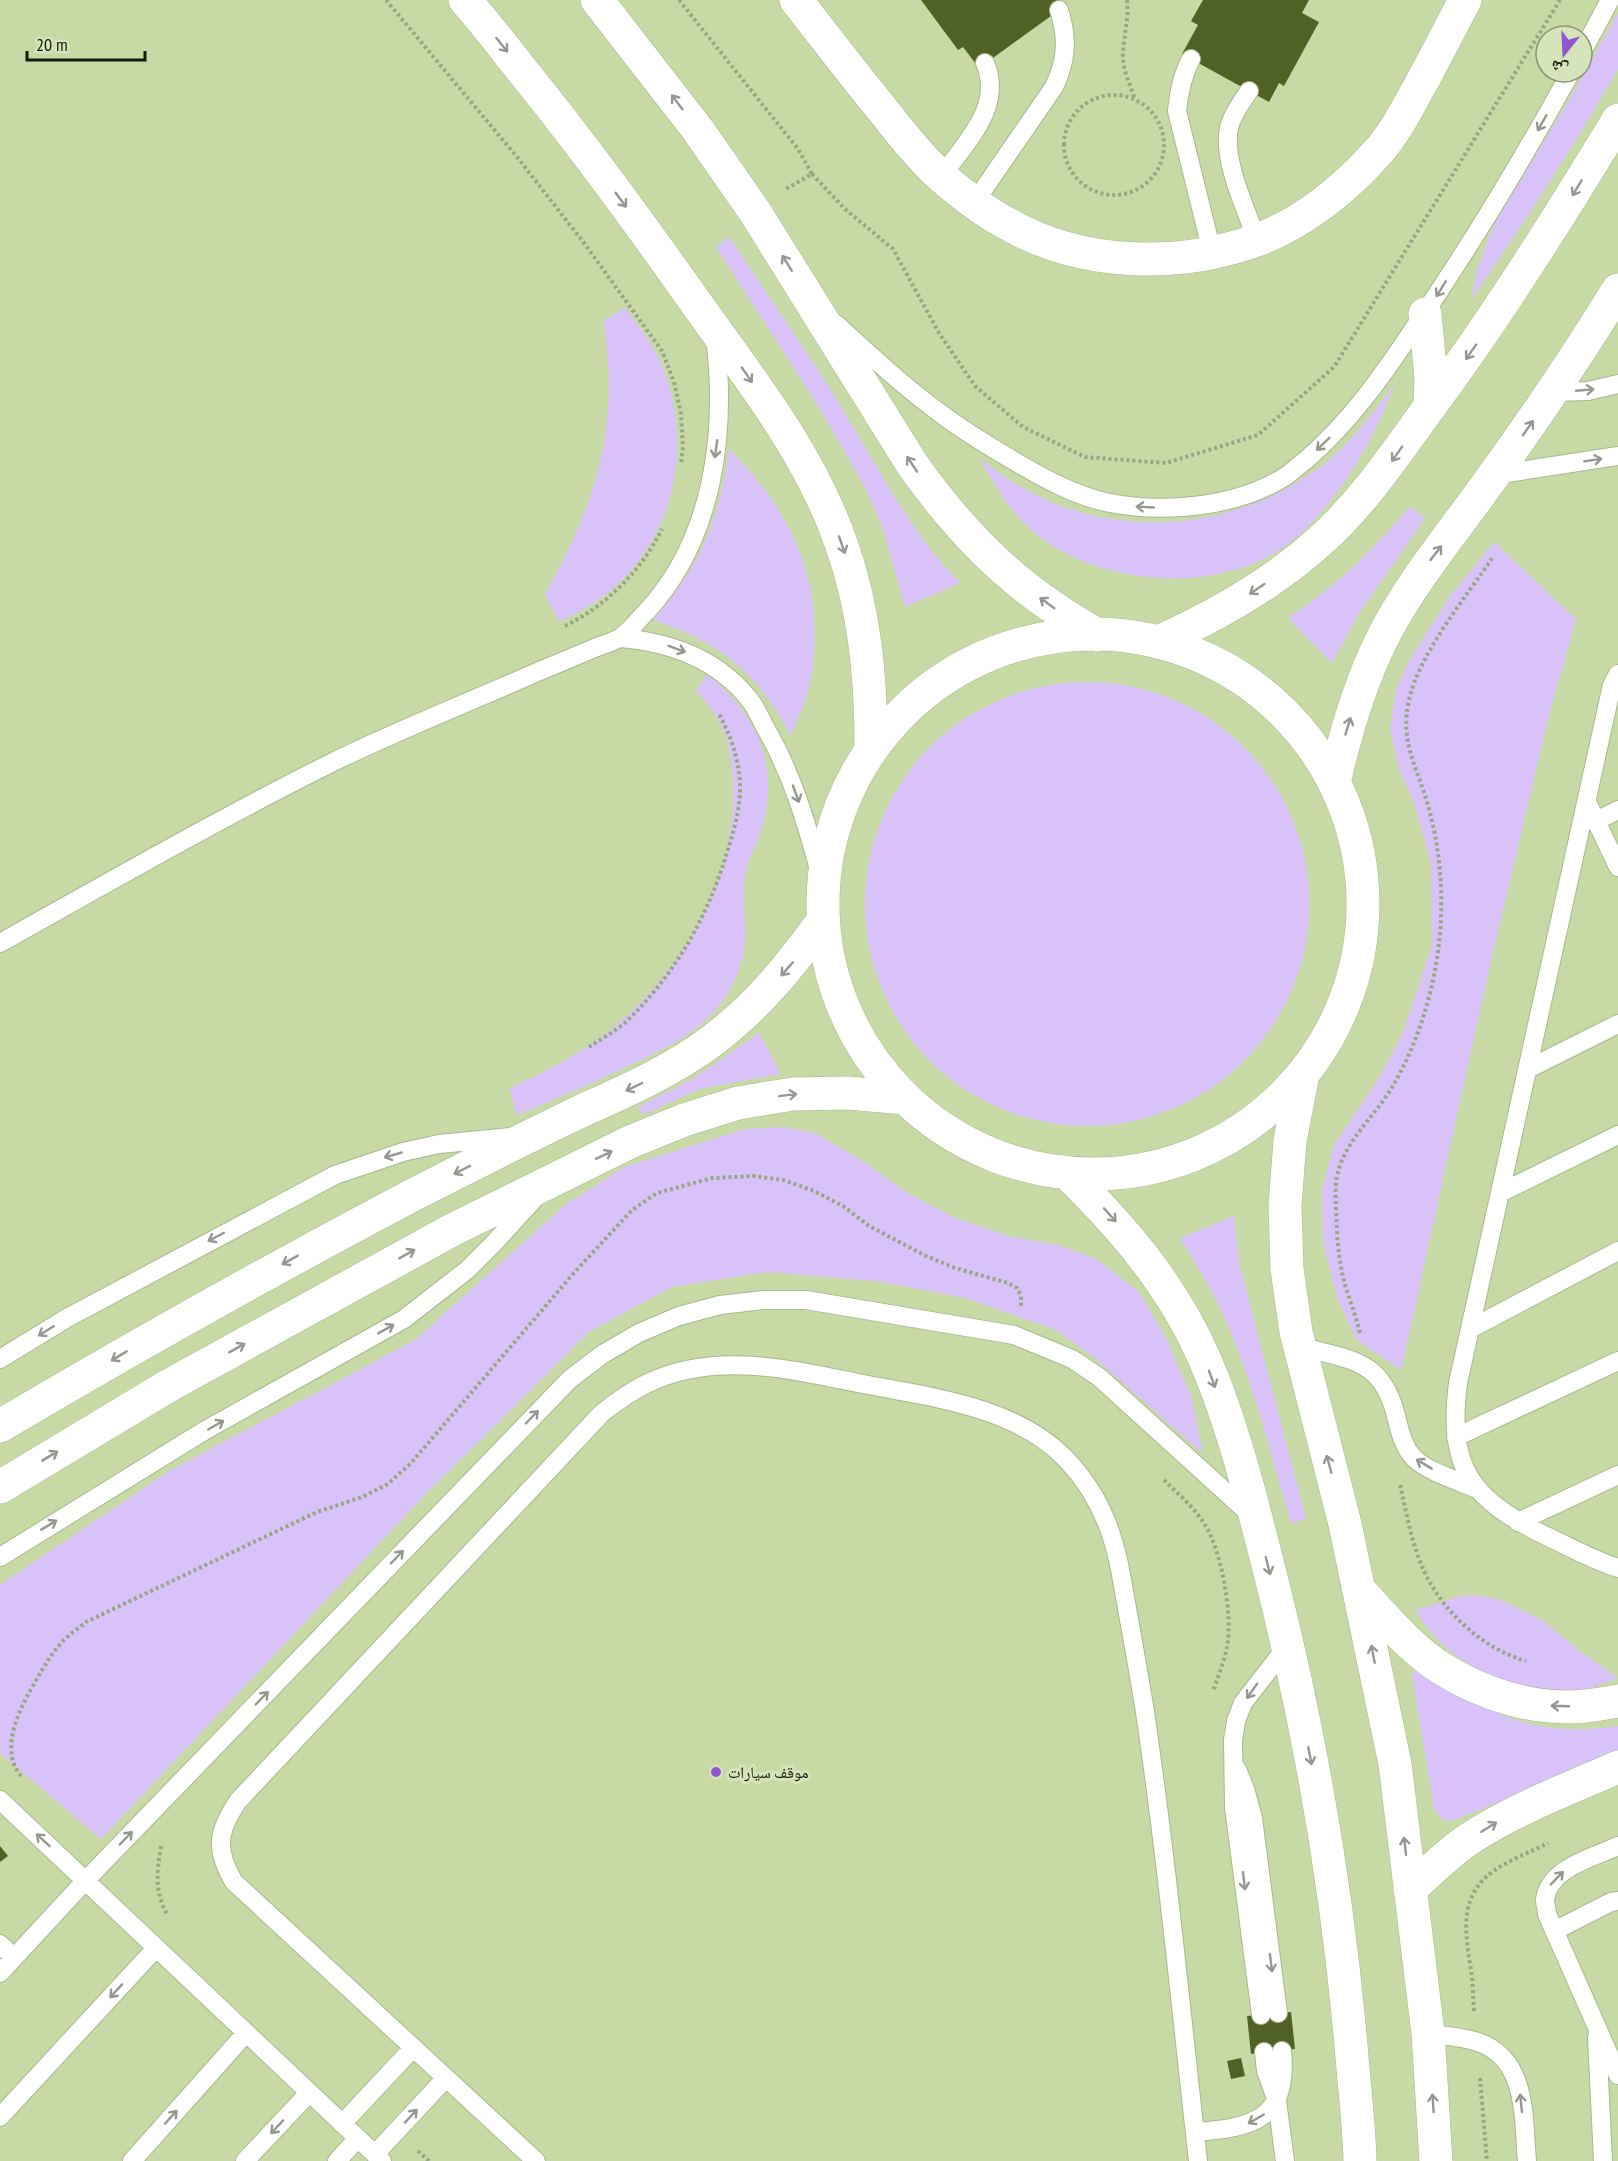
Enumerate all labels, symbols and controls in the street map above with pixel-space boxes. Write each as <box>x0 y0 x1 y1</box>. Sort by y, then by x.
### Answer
scale bar <box>27 24 146 62</box>
north arrow <box>1534 24 1594 84</box>
text: 20 m <box>36 33 68 56</box>
one-way arrow <box>495 37 508 53</box>
text: ش <box>1548 56 1571 80</box>
one-way arrow <box>671 95 683 111</box>
one-way arrow <box>1535 114 1547 131</box>
one-way arrow <box>1570 179 1582 196</box>
one-way arrow <box>615 191 627 207</box>
one-way arrow <box>781 255 793 272</box>
one-way arrow <box>1434 281 1447 298</box>
one-way arrow <box>1465 343 1477 359</box>
one-way arrow <box>741 366 753 382</box>
one-way arrow <box>1575 384 1595 395</box>
one-way arrow <box>1522 420 1534 436</box>
one-way arrow <box>1315 437 1330 451</box>
one-way arrow <box>710 439 721 459</box>
one-way arrow <box>1391 446 1403 462</box>
one-way arrow <box>1583 454 1602 465</box>
one-way arrow <box>906 457 918 473</box>
one-way arrow <box>1136 502 1156 513</box>
one-way arrow <box>837 535 848 554</box>
one-way arrow <box>1429 546 1442 562</box>
one-way arrow <box>1250 583 1266 595</box>
one-way arrow <box>1040 597 1056 609</box>
one-way arrow <box>667 644 686 655</box>
one-way arrow <box>1343 717 1354 736</box>
one-way arrow <box>792 784 803 803</box>
one-way arrow <box>780 961 794 976</box>
one-way arrow <box>625 1081 643 1093</box>
one-way arrow <box>778 1090 798 1101</box>
one-way arrow <box>594 1148 612 1160</box>
one-way arrow <box>383 1150 402 1161</box>
one-way arrow <box>454 1164 472 1176</box>
one-way arrow <box>1102 1207 1116 1222</box>
one-way arrow <box>208 1232 226 1243</box>
one-way arrow <box>398 1248 416 1259</box>
one-way arrow <box>281 1255 299 1266</box>
one-way arrow <box>377 1322 394 1334</box>
one-way arrow <box>37 1325 54 1338</box>
one-way arrow <box>228 1342 245 1354</box>
one-way arrow <box>111 1350 128 1362</box>
one-way arrow <box>1208 1370 1219 1388</box>
one-way arrow <box>525 1409 540 1424</box>
one-way arrow <box>207 1418 224 1430</box>
one-way arrow <box>41 1450 58 1462</box>
one-way arrow <box>1323 1455 1334 1474</box>
one-way arrow <box>1416 1458 1433 1470</box>
one-way arrow <box>40 1519 57 1531</box>
one-way arrow <box>390 1550 404 1565</box>
one-way arrow <box>1263 1556 1275 1575</box>
one-way arrow <box>1367 1645 1378 1664</box>
one-way arrow <box>1246 1683 1258 1699</box>
one-way arrow <box>254 1690 269 1705</box>
one-way arrow <box>1551 1700 1571 1711</box>
one-way arrow <box>1305 1746 1316 1766</box>
place label: موقف سيارات <box>728 1762 809 1782</box>
marker: موقف سيارات <box>709 1765 723 1779</box>
one-way arrow <box>1480 1821 1497 1834</box>
one-way arrow <box>119 1831 134 1846</box>
one-way arrow <box>36 1833 51 1847</box>
one-way arrow <box>1399 1837 1410 1857</box>
one-way arrow <box>1239 1871 1250 1891</box>
one-way arrow <box>1550 1871 1565 1886</box>
one-way arrow <box>1266 1953 1277 1973</box>
one-way arrow <box>110 1983 124 1998</box>
one-way arrow <box>1427 2093 1438 2113</box>
one-way arrow <box>1515 2093 1526 2113</box>
one-way arrow <box>404 2109 418 2124</box>
one-way arrow <box>164 2110 178 2125</box>
one-way arrow <box>1248 2113 1265 2125</box>
one-way arrow <box>270 2119 284 2134</box>

